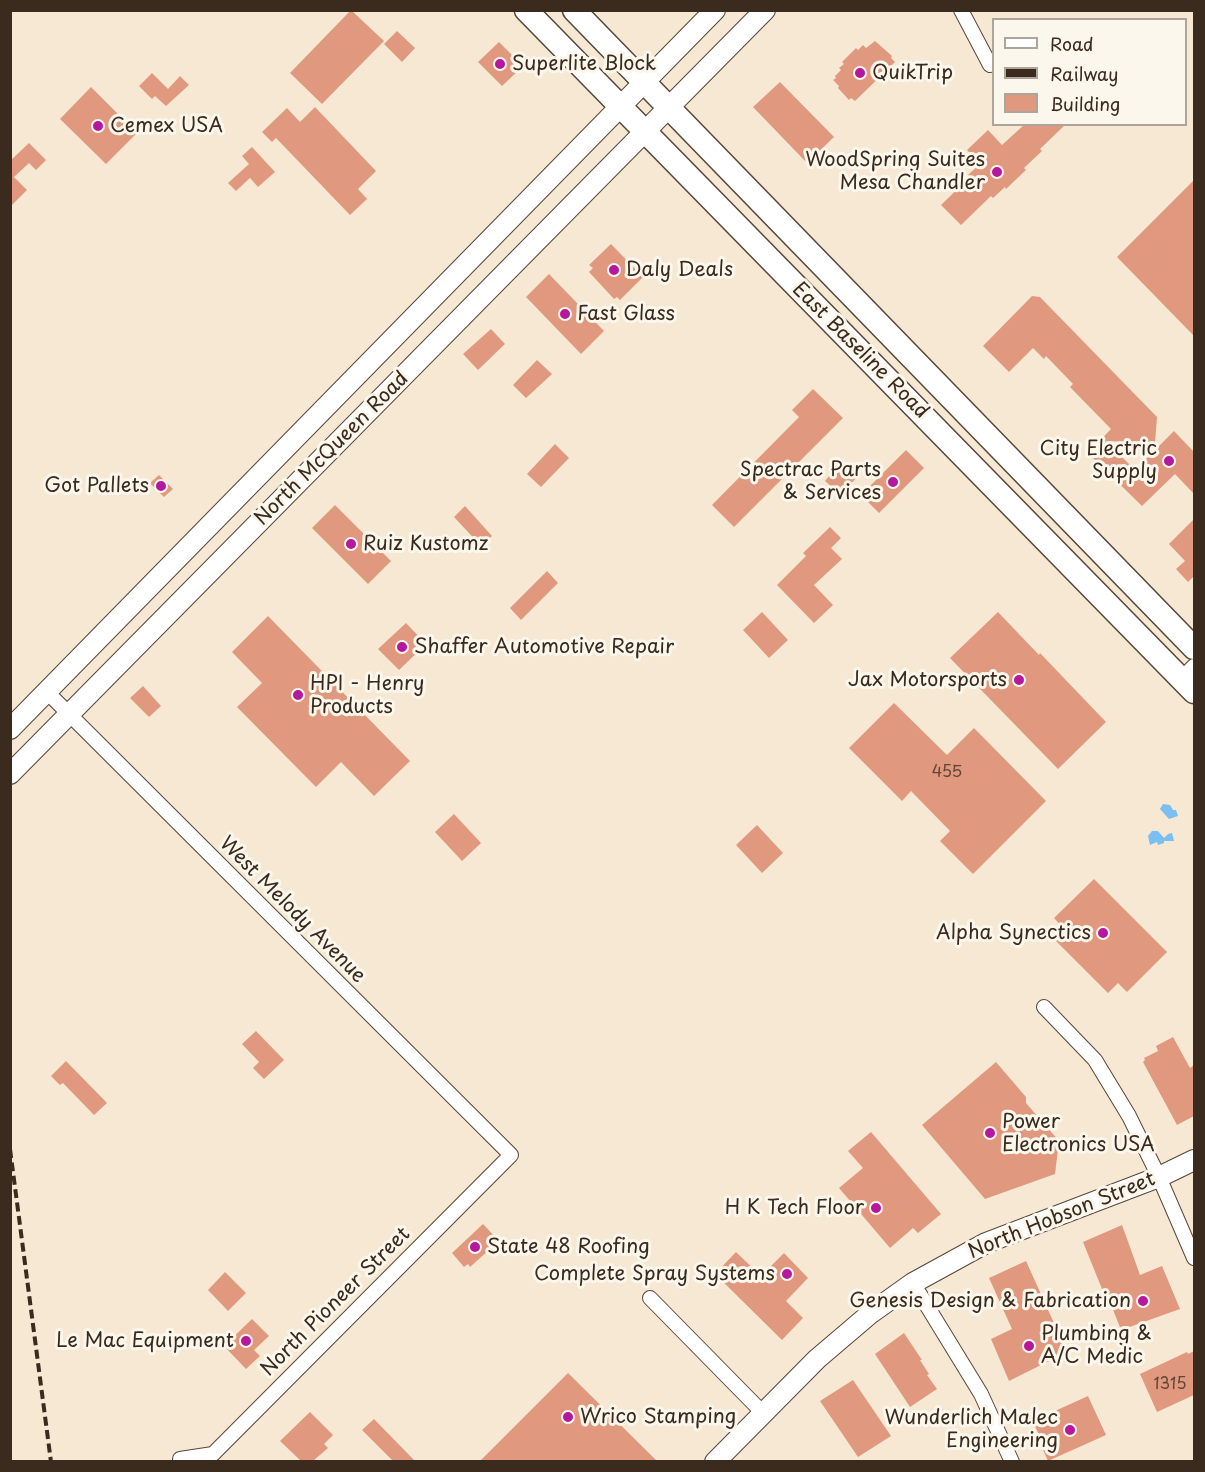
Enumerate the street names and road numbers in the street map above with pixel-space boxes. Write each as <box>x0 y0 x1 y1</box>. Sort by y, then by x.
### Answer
street label: East Baseline Road <box>787 278 933 424</box>
street label: North McQueen Road <box>250 367 414 531</box>
street label: West Melody Avenue <box>214 832 370 988</box>
street label: North Hobson Street <box>965 1167 1159 1265</box>
street label: North Pioneer Street <box>257 1223 415 1381</box>

